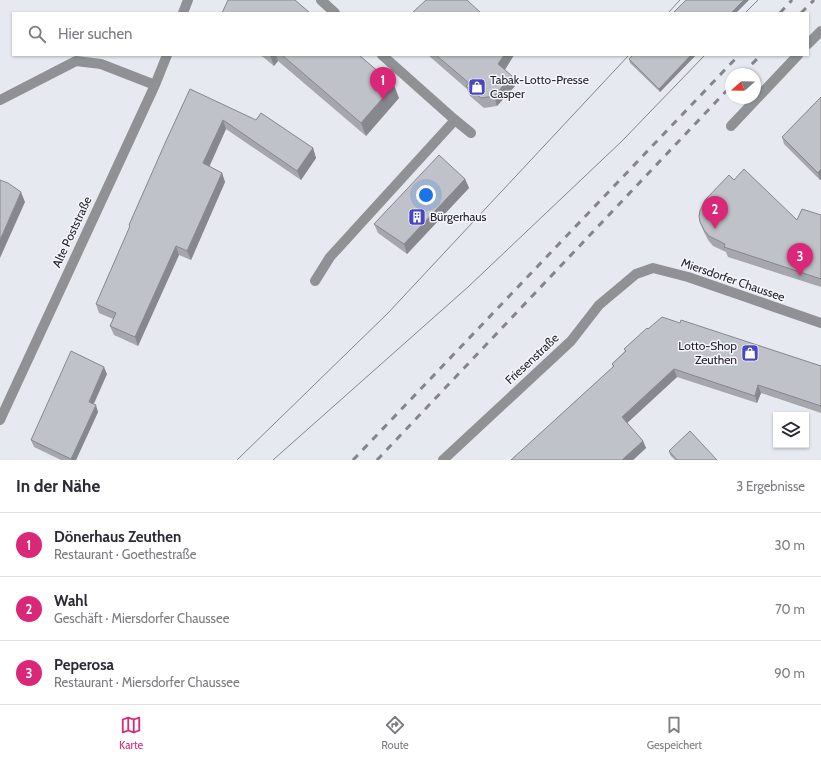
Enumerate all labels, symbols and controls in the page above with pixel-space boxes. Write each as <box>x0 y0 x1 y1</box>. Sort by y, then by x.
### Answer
search box <box>12 12 809 56</box>
icon: search <box>26 23 48 45</box>
text: Hier suchen <box>58 25 133 43</box>
pin: 1 <box>370 67 396 100</box>
north arrow <box>725 68 761 104</box>
place label: Tabak-Lotto-Presse Casper <box>490 72 589 101</box>
shop icon: Tabak-Lotto-Presse Casper <box>467 77 487 97</box>
your location <box>416 185 436 205</box>
street label: Alte Poststraße <box>49 194 95 270</box>
pin: 2 <box>702 196 728 229</box>
building icon: Bürgerhaus <box>407 207 427 227</box>
place label: Bürgerhaus <box>430 209 487 224</box>
pin: 3 <box>787 243 813 276</box>
street label: Miersdorfer Chaussee <box>679 255 787 304</box>
street label: Friesenstraße <box>502 330 561 387</box>
place label: Lotto-Shop Zeuthen <box>678 338 737 367</box>
shop icon: Lotto-Shop Zeuthen <box>740 343 760 363</box>
map controls <box>773 412 809 448</box>
button: layers <box>773 412 809 448</box>
text: In der Nähe <box>16 476 100 496</box>
text: 3 Ergebnisse <box>736 478 805 494</box>
text: Dönerhaus Zeuthen <box>54 528 181 546</box>
text: 1 <box>27 537 31 553</box>
text: 30 m <box>775 537 805 553</box>
text: Restaurant · Goethestraße <box>54 546 196 562</box>
text: Wahl <box>54 592 88 610</box>
text: 2 <box>26 601 32 617</box>
text: 70 m <box>775 601 805 617</box>
text: Geschäft · Miersdorfer Chaussee <box>54 610 229 626</box>
text: Peperosa <box>54 656 114 674</box>
text: 3 <box>25 665 33 681</box>
text: 90 m <box>774 665 805 681</box>
text: Restaurant · Miersdorfer Chaussee <box>54 674 240 690</box>
tab: Karte <box>119 714 143 752</box>
tab: Route <box>381 714 409 752</box>
tab: Gespeichert <box>647 714 702 752</box>

